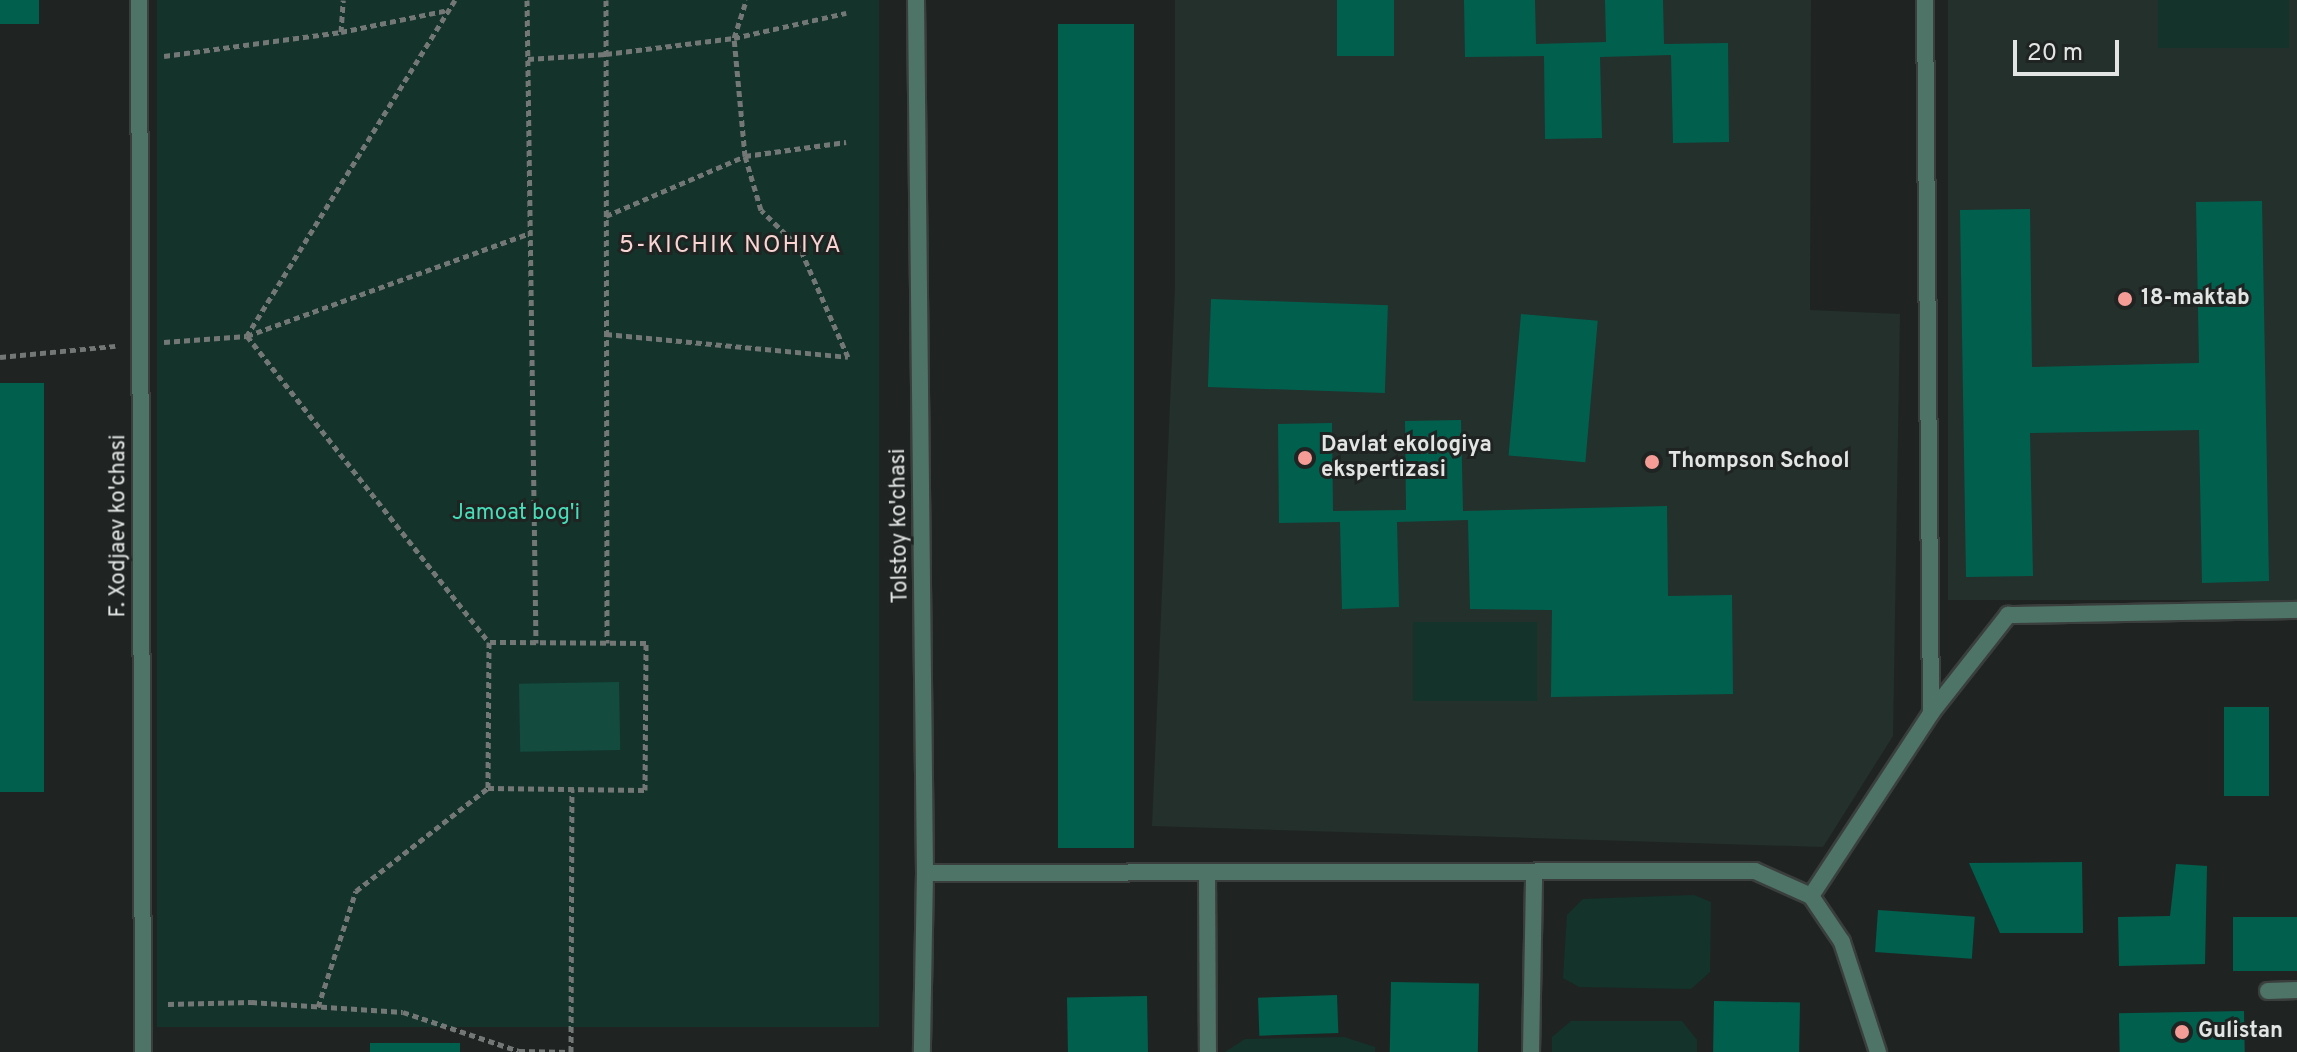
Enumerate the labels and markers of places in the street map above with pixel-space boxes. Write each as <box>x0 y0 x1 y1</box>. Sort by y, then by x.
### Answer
place label: 18-maktab <box>2141 286 2250 312</box>
marker: 18-maktab <box>2116 290 2134 308</box>
place label: Davlat ekologiya ekspertizasi <box>1321 432 1492 484</box>
marker: Davlat ekologiya ekspertizasi <box>1296 449 1314 467</box>
place label: Thompson School <box>1668 449 1850 475</box>
marker: Thompson School <box>1643 453 1661 471</box>
place label: Gulistan <box>2198 1019 2283 1045</box>
marker: Gulistan <box>2173 1023 2191 1041</box>

